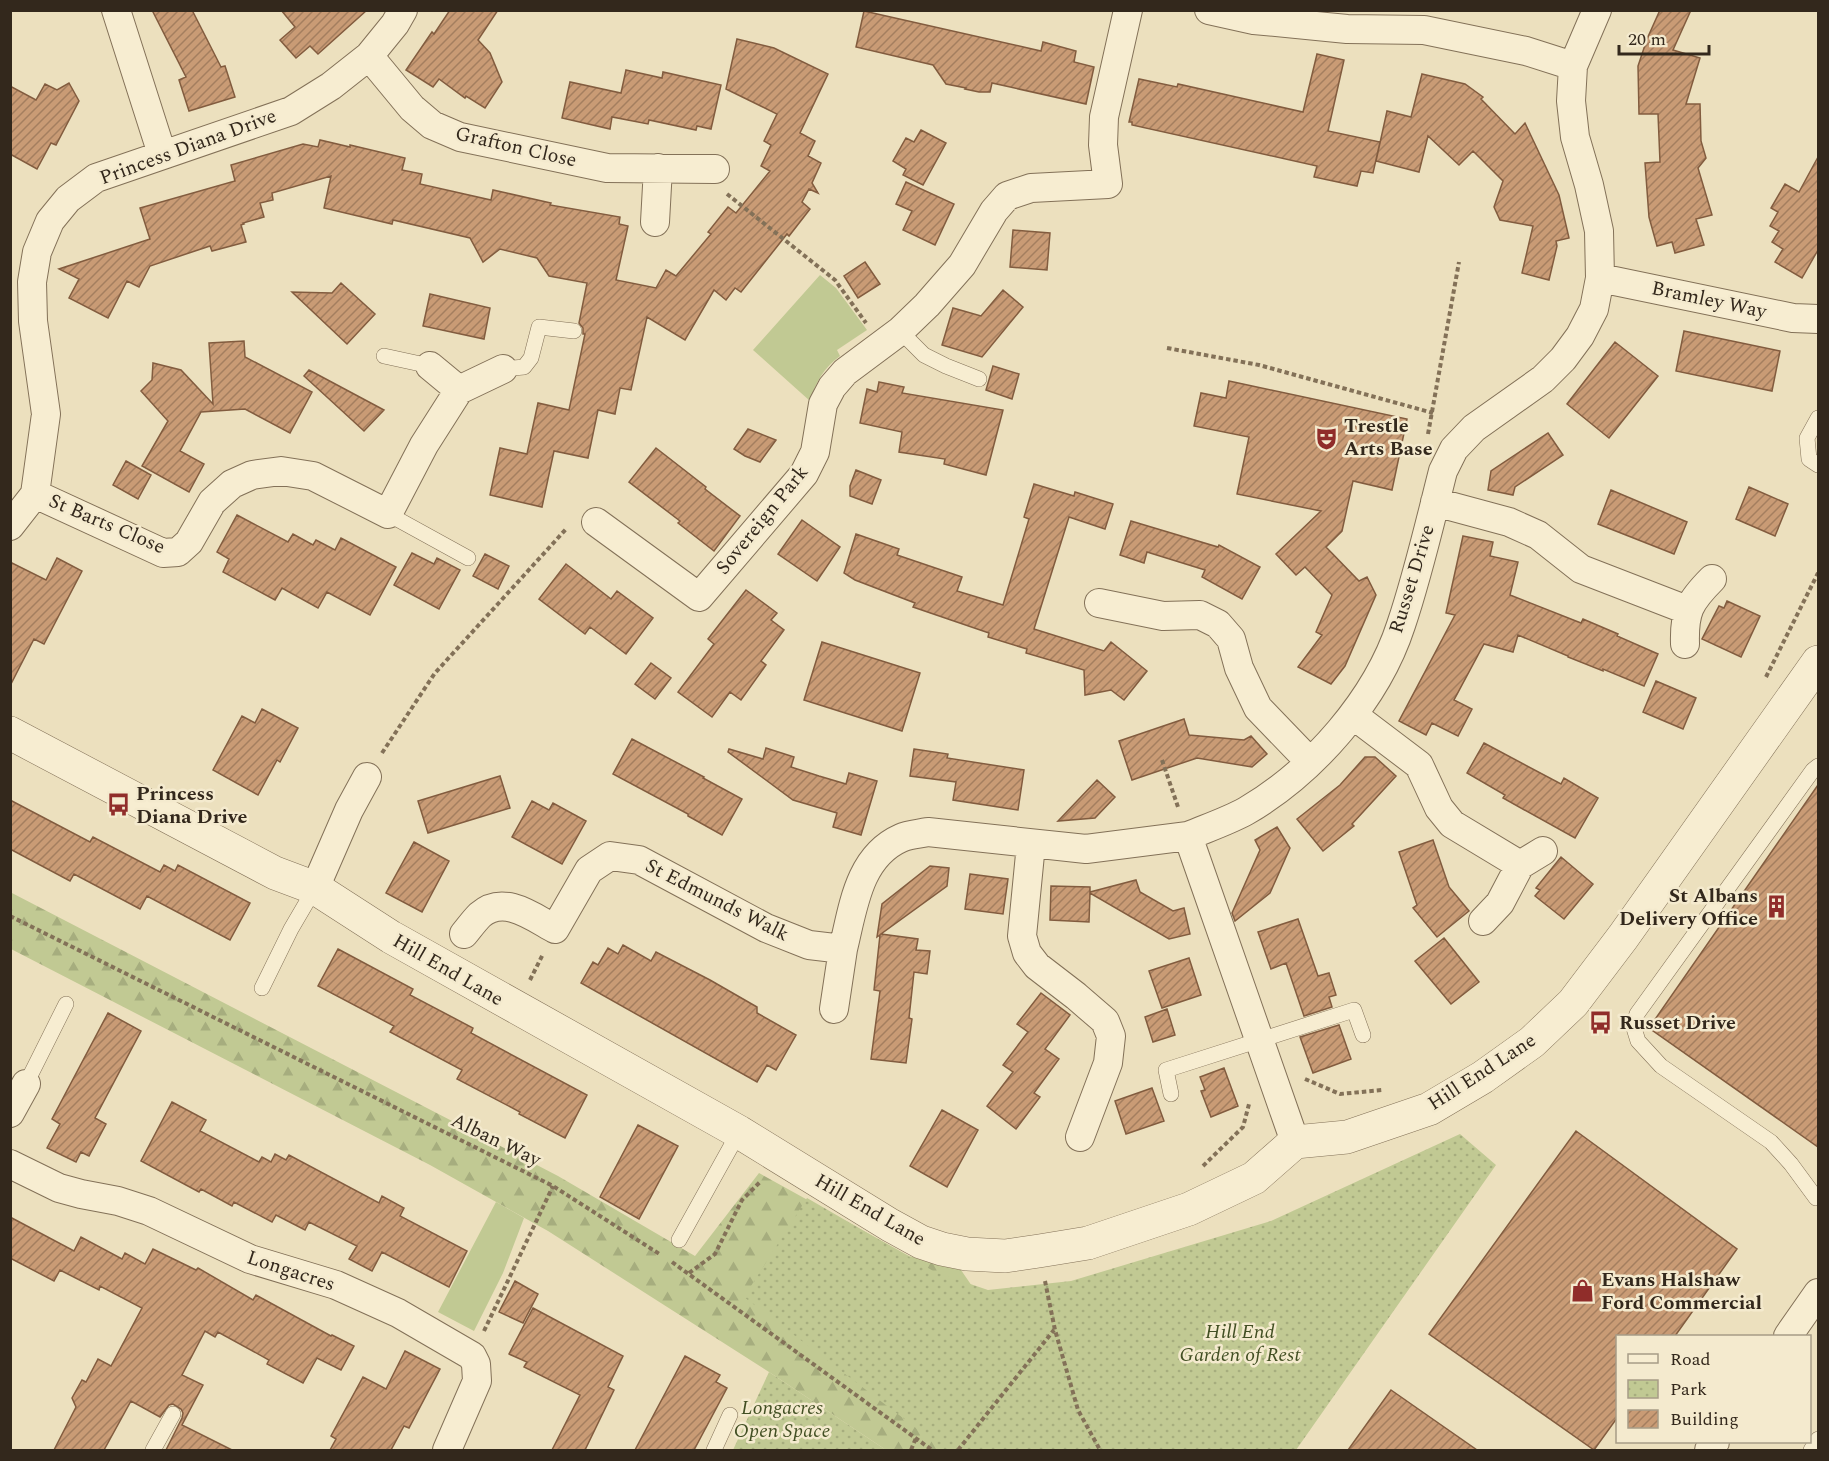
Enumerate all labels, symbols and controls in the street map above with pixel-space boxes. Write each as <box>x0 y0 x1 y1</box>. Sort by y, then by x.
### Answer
scale bar <box>1619 18 1709 56</box>
text: 20 m <box>1628 26 1666 53</box>
street label: Princess Diana Drive <box>95 101 281 193</box>
street label: Grafton Close <box>452 118 580 176</box>
street label: Bramley Way <box>1649 273 1771 327</box>
place label: Trestle Arts Base <box>1344 411 1433 464</box>
theatre icon: Trestle Arts Base <box>1313 425 1339 451</box>
street label: Sovereign Park <box>708 459 816 581</box>
street label: St Barts Close <box>44 486 170 562</box>
street label: Russet Drive <box>1381 521 1443 637</box>
place label: Princess Diana Drive <box>136 779 247 832</box>
bus stop icon: Princess Diana Drive <box>105 792 131 818</box>
street label: St Edmunds Walk <box>640 851 794 949</box>
place label: St Albans Delivery Office <box>1619 881 1758 934</box>
building icon: St Albans Delivery Office <box>1763 894 1789 920</box>
street label: Hill End Lane <box>387 926 509 1014</box>
place label: Russet Drive <box>1619 1008 1736 1038</box>
bus stop icon: Russet Drive <box>1588 1010 1614 1036</box>
street label: Hill End Lane <box>1422 1026 1542 1118</box>
street label: Alban Way <box>446 1105 547 1175</box>
street label: Hill End Lane <box>809 1166 931 1254</box>
street label: Longacres <box>243 1243 339 1299</box>
place label: Evans Halshaw Ford Commercial <box>1601 1265 1762 1318</box>
shop icon: Evans Halshaw Ford Commercial <box>1570 1278 1596 1304</box>
park label: Hill End Garden of Rest <box>1180 1317 1301 1370</box>
legend <box>1616 1335 1811 1443</box>
text: Road <box>1670 1346 1711 1373</box>
text: Park <box>1670 1376 1707 1403</box>
park label: Longacres Open Space <box>734 1393 830 1446</box>
text: Building <box>1670 1406 1739 1433</box>

